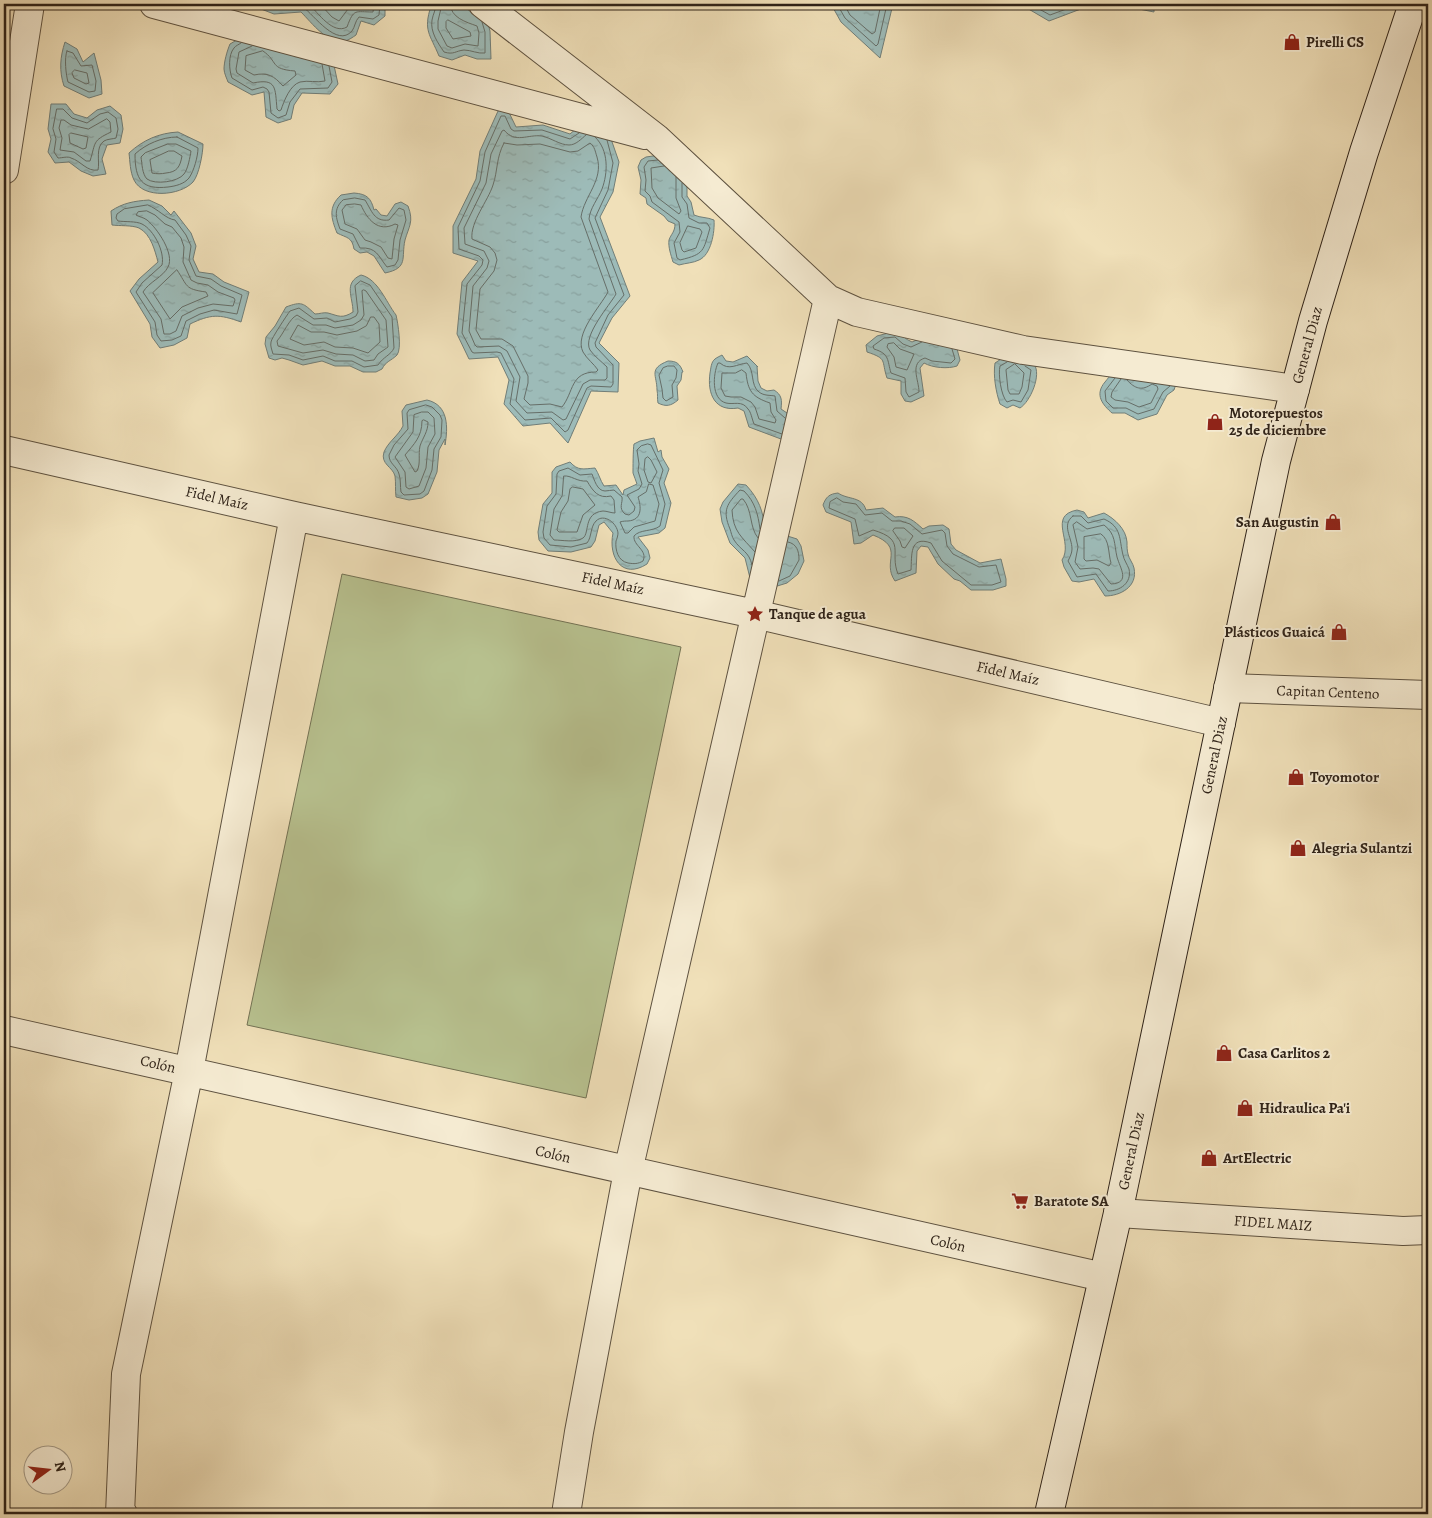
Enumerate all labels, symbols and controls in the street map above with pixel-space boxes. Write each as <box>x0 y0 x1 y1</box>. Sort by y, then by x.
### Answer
shop icon: Pirelli CS <box>1282 32 1302 52</box>
place label: Pirelli CS <box>1306 32 1364 52</box>
street label: General Diaz <box>1287 304 1327 386</box>
place label: Motorepuestos 25 de diciembre <box>1229 403 1326 440</box>
shop icon: Motorepuestos 25 de diciembre <box>1205 412 1225 432</box>
street label: Fidel Maíz <box>184 481 250 515</box>
place label: San Augustin <box>1236 512 1320 532</box>
shop icon: San Augustin <box>1323 512 1343 532</box>
street label: Fidel Maíz <box>580 567 646 599</box>
place icon: Tanque de agua <box>745 604 765 624</box>
place label: Tanque de agua <box>769 604 867 624</box>
place label: Plásticos Guaicá <box>1224 622 1326 642</box>
shop icon: Plásticos Guaicá <box>1329 622 1349 642</box>
street label: Fidel Maíz <box>975 656 1041 690</box>
street label: Capitan Centeno <box>1276 680 1380 704</box>
street label: General Diaz <box>1196 714 1232 796</box>
shop icon: Toyomotor <box>1286 767 1306 787</box>
place label: Toyomotor <box>1310 767 1379 787</box>
shop icon: Alegria Sulantzi <box>1288 838 1308 858</box>
place label: Alegria Sulantzi <box>1311 838 1413 858</box>
shop icon: Casa Carlitos 2 <box>1214 1043 1234 1063</box>
place label: Casa Carlitos 2 <box>1238 1043 1331 1063</box>
street label: Colón <box>138 1050 178 1078</box>
shop icon: Hidraulica Pa'i <box>1235 1098 1255 1118</box>
place label: Hidraulica Pa'i <box>1259 1098 1351 1118</box>
street label: General Diaz <box>1113 1110 1149 1192</box>
street label: Colón <box>533 1140 573 1168</box>
shop icon: ArtElectric <box>1199 1148 1219 1168</box>
place label: ArtElectric <box>1222 1148 1292 1168</box>
supermarket icon: Baratote SA <box>1010 1191 1030 1211</box>
place label: Baratote SA <box>1034 1191 1109 1211</box>
street label: FIDEL MAIZ <box>1233 1210 1313 1236</box>
street label: Colón <box>928 1229 968 1257</box>
north arrow <box>22 1446 72 1496</box>
text: N <box>50 1459 71 1474</box>

